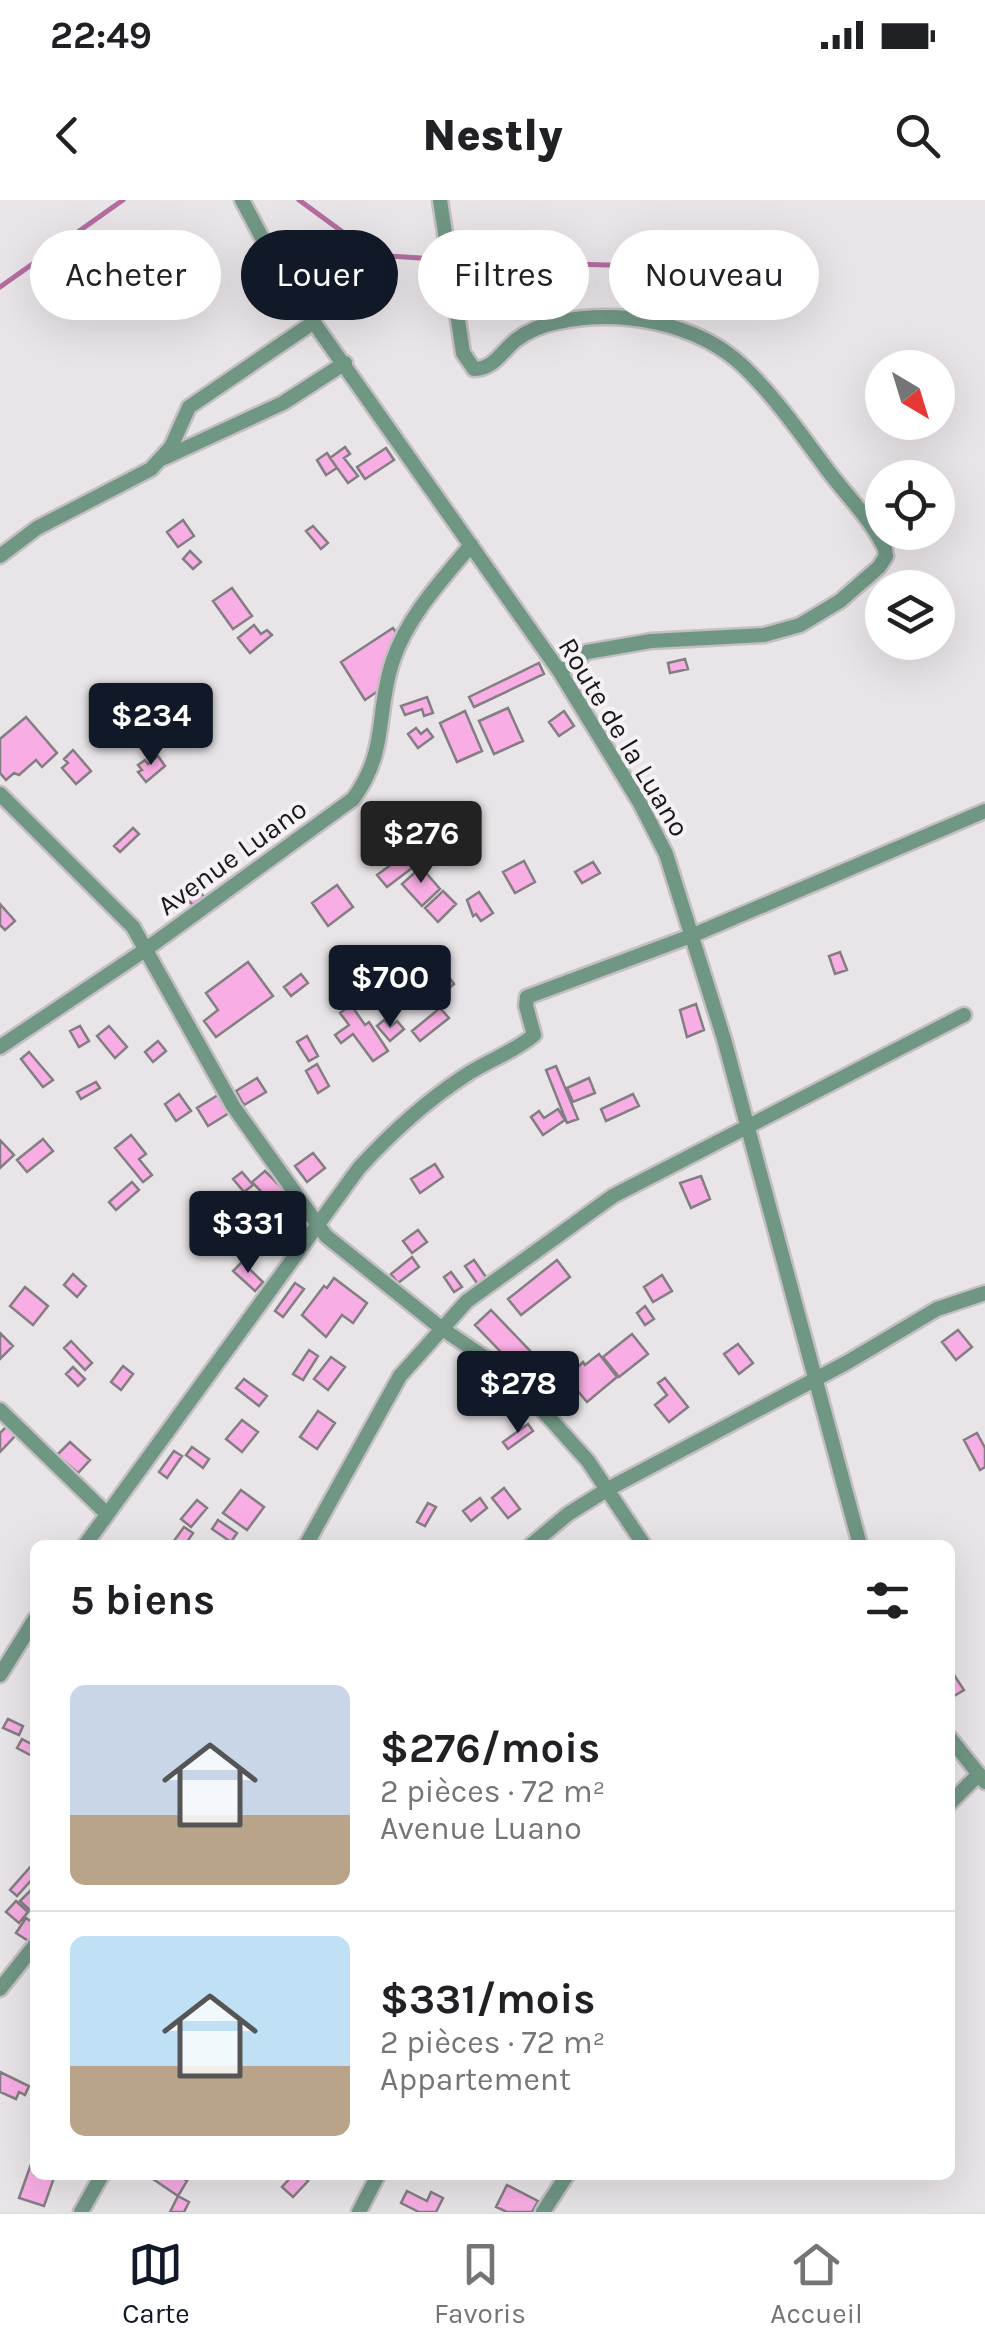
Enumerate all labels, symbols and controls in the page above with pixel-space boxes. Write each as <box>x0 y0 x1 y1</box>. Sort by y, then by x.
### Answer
text: 22:49 <box>50 13 152 58</box>
icon: back <box>40 108 95 163</box>
icon: search <box>890 108 945 163</box>
text: Nestly <box>422 109 563 161</box>
chip: Acheter <box>30 230 221 320</box>
chip: Louer <box>241 230 398 320</box>
chip: Filtres <box>418 230 589 320</box>
chip: Nouveau <box>609 230 819 320</box>
north arrow <box>865 350 955 440</box>
map controls <box>865 350 955 660</box>
button: locate <box>865 460 955 550</box>
button: layers <box>865 570 955 660</box>
street label: Route de la Luano <box>552 632 696 842</box>
pin: $234 <box>92 683 210 768</box>
text: $234 <box>111 697 191 734</box>
street label: Avenue Luano <box>151 792 313 922</box>
pin: $276 <box>362 801 480 886</box>
text: $276 <box>383 815 459 852</box>
pin: $700 <box>331 945 449 1030</box>
text: $700 <box>351 959 429 996</box>
pin: $331 <box>189 1191 307 1276</box>
text: $331 <box>211 1205 285 1242</box>
pin: $278 <box>459 1351 577 1436</box>
text: $278 <box>479 1365 557 1402</box>
icon: filters <box>860 1573 915 1628</box>
text: 5 biens <box>70 1575 215 1625</box>
text: $276/mois <box>380 1723 600 1773</box>
icon: home <box>150 1725 270 1845</box>
text: 2 pièces · 72 m² <box>380 1773 605 1810</box>
text: Avenue Luano <box>380 1810 582 1847</box>
text: $331/mois <box>380 1974 596 2024</box>
icon: home <box>150 1976 270 2096</box>
text: 2 pièces · 72 m² <box>380 2024 605 2061</box>
text: Appartement <box>380 2061 571 2098</box>
tab: Carte <box>122 2237 190 2330</box>
tab: Favoris <box>434 2237 526 2330</box>
tab: Accueil <box>770 2237 863 2330</box>

